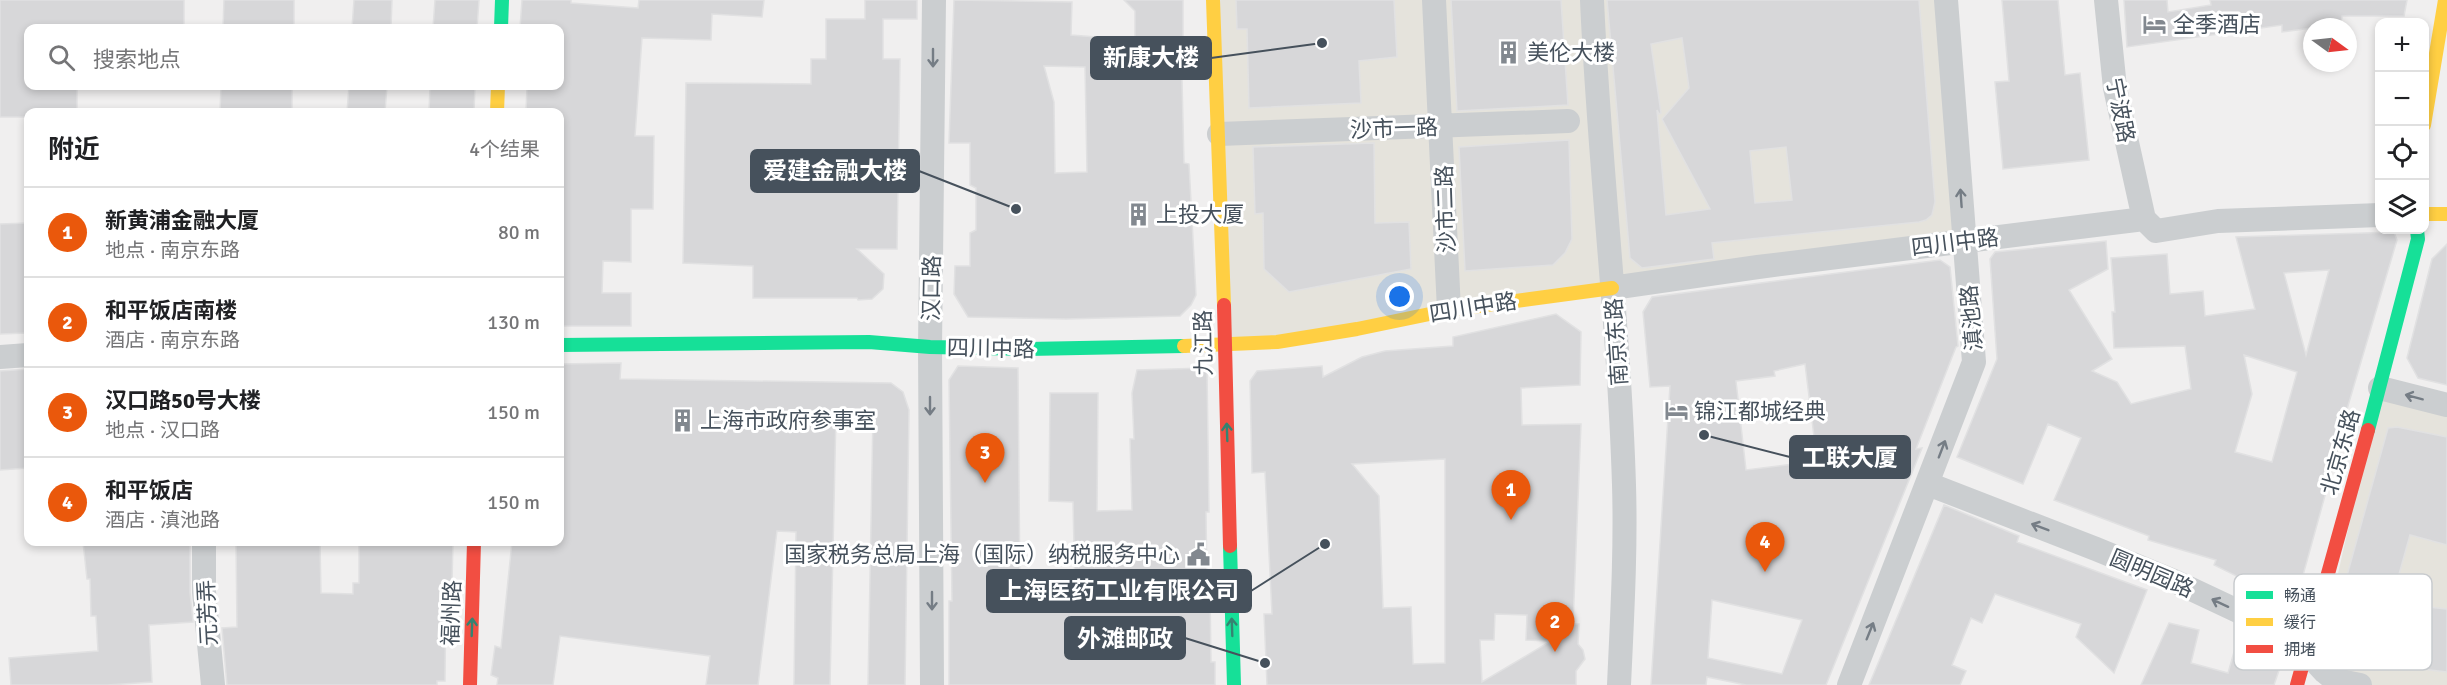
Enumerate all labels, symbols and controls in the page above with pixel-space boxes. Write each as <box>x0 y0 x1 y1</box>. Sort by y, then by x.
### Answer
hotel icon: 全季酒店 <box>2142 11 2168 37</box>
place label: 全季酒店 <box>2173 11 2261 38</box>
north arrow <box>2303 18 2357 72</box>
map controls <box>2375 18 2429 234</box>
button: + <box>2375 18 2429 72</box>
search box <box>24 24 564 90</box>
callout: 新康大楼 <box>1091 37 1211 79</box>
building icon: 美伦大楼 <box>1496 39 1522 65</box>
place label: 美伦大楼 <box>1527 39 1615 66</box>
icon: search <box>45 41 78 74</box>
text: 新康大楼 <box>1103 43 1199 73</box>
text: 搜索地点 <box>93 46 181 73</box>
one-way arrow <box>927 48 939 68</box>
button: − <box>2375 72 2429 126</box>
street label: 宁波路 <box>2101 75 2140 145</box>
street label: 沙市一路 <box>1350 113 1438 144</box>
button: locate <box>2375 126 2429 180</box>
text: 附近 <box>48 134 100 166</box>
text: 4个结果 <box>469 137 540 162</box>
callout: 爱建金融大楼 <box>751 150 919 192</box>
text: 爱建金融大楼 <box>763 156 907 186</box>
street label: 沙市二路 <box>1430 165 1461 253</box>
button: layers <box>2375 180 2429 234</box>
one-way arrow <box>1955 188 1966 208</box>
building icon: 上投大厦 <box>1125 201 1151 227</box>
place label: 上投大厦 <box>1156 201 1244 228</box>
text: 新黄浦金融大厦 <box>105 207 259 234</box>
text: 1 <box>62 220 73 245</box>
text: 80 m <box>498 220 540 245</box>
street label: 四川中路 <box>1910 224 2000 261</box>
text: 地点 · 南京东路 <box>105 238 240 263</box>
street label: 汉口路 <box>917 255 946 321</box>
your location <box>1385 282 1414 311</box>
street label: 滇池路 <box>1955 284 1988 352</box>
street label: 四川中路 <box>1428 287 1519 328</box>
text: 和平饭店南楼 <box>105 297 237 324</box>
street label: 南京东路 <box>1600 297 1633 387</box>
text: 2 <box>62 310 73 335</box>
text: 130 m <box>487 310 540 335</box>
street label: 九江路 <box>1189 310 1218 376</box>
text: 酒店 · 南京东路 <box>105 328 240 353</box>
street label: 四川中路 <box>947 334 1035 363</box>
text: 汉口路50号大楼 <box>105 387 261 414</box>
one-way arrow <box>2404 390 2423 402</box>
one-way arrow <box>924 395 936 415</box>
hotel icon: 锦江都城经典 <box>1663 398 1689 424</box>
place label: 锦江都城经典 <box>1694 398 1826 425</box>
text: 3 <box>62 400 73 425</box>
text: 150 m <box>487 400 540 425</box>
street label: 北京东路 <box>2315 406 2366 498</box>
building icon: 上海市政府参事室 <box>669 407 695 433</box>
place label: 上海市政府参事室 <box>700 407 876 434</box>
text: 地点 · 汉口路 <box>105 418 220 443</box>
one-way arrow <box>1221 422 1233 442</box>
pin: 3 <box>966 434 1004 483</box>
callout: 工联大厦 <box>1790 436 1910 478</box>
one-way arrow <box>1937 440 1948 459</box>
text: 工联大厦 <box>1802 443 1898 473</box>
pin: 1 <box>1492 470 1530 520</box>
text: 和平饭店 <box>105 477 193 504</box>
text: 4 <box>62 490 73 515</box>
text: 150 m <box>487 490 540 515</box>
text: 酒店 · 滇池路 <box>105 508 220 533</box>
one-way arrow <box>2031 521 2050 532</box>
pin: 4 <box>1746 522 1784 572</box>
place label: 国家税务总局上海（国际）纳税服务中心 <box>784 541 1180 568</box>
public building icon: 国家税务总局上海（国际）纳税服务中心 <box>1185 541 1211 567</box>
street label: 圆明园路 <box>2106 544 2198 603</box>
callout: 上海医药工业有限公司 <box>987 570 1251 612</box>
legend <box>2234 574 2432 670</box>
text: 上海医药工业有限公司 <box>999 576 1239 606</box>
street label: 元芳弄 <box>192 579 223 647</box>
street label: 福州路 <box>437 580 466 646</box>
text: 畅通 <box>2284 586 2316 606</box>
one-way arrow <box>926 590 938 610</box>
one-way arrow <box>2211 596 2229 608</box>
pin: 2 <box>1536 602 1574 652</box>
text: 缓行 <box>2284 613 2316 633</box>
one-way arrow <box>466 617 477 637</box>
callout: 外滩邮政 <box>1065 617 1185 659</box>
one-way arrow <box>1227 617 1238 637</box>
one-way arrow <box>1865 622 1876 640</box>
text: 外滩邮政 <box>1077 624 1173 654</box>
text: 拥堵 <box>2284 640 2316 660</box>

